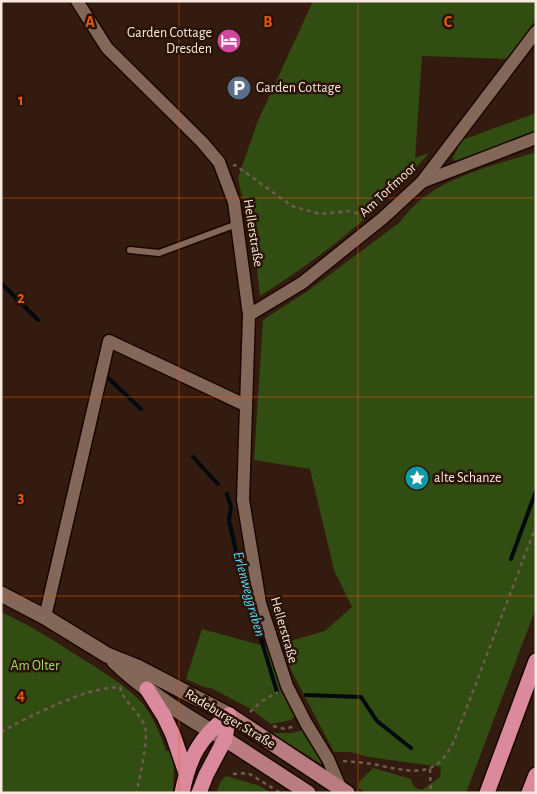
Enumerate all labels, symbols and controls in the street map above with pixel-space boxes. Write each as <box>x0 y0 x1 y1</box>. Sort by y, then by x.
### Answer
text: A <box>85 14 95 30</box>
text: B <box>263 14 273 30</box>
text: C <box>444 14 453 30</box>
place label: Garden Cottage Dresden <box>127 26 212 56</box>
hotel icon: Garden Cottage Dresden <box>216 28 242 54</box>
parking icon: Garden Cottage <box>226 75 252 101</box>
place label: Garden Cottage <box>256 81 341 95</box>
text: 1 <box>18 92 24 108</box>
street label: Am Torfmoor <box>357 160 420 220</box>
street label: Hellerstraße <box>241 198 265 268</box>
text: 2 <box>17 290 25 306</box>
place icon: alte Schanze <box>404 465 430 491</box>
place label: alte Schanze <box>434 471 502 485</box>
text: 3 <box>18 489 25 505</box>
water label: Erlenweggraben <box>230 550 268 638</box>
street label: Hellerstraße <box>268 595 300 665</box>
park label: Am Olter <box>10 659 60 673</box>
text: 4 <box>17 687 25 703</box>
street label: Radeburger Straße <box>182 687 278 751</box>

